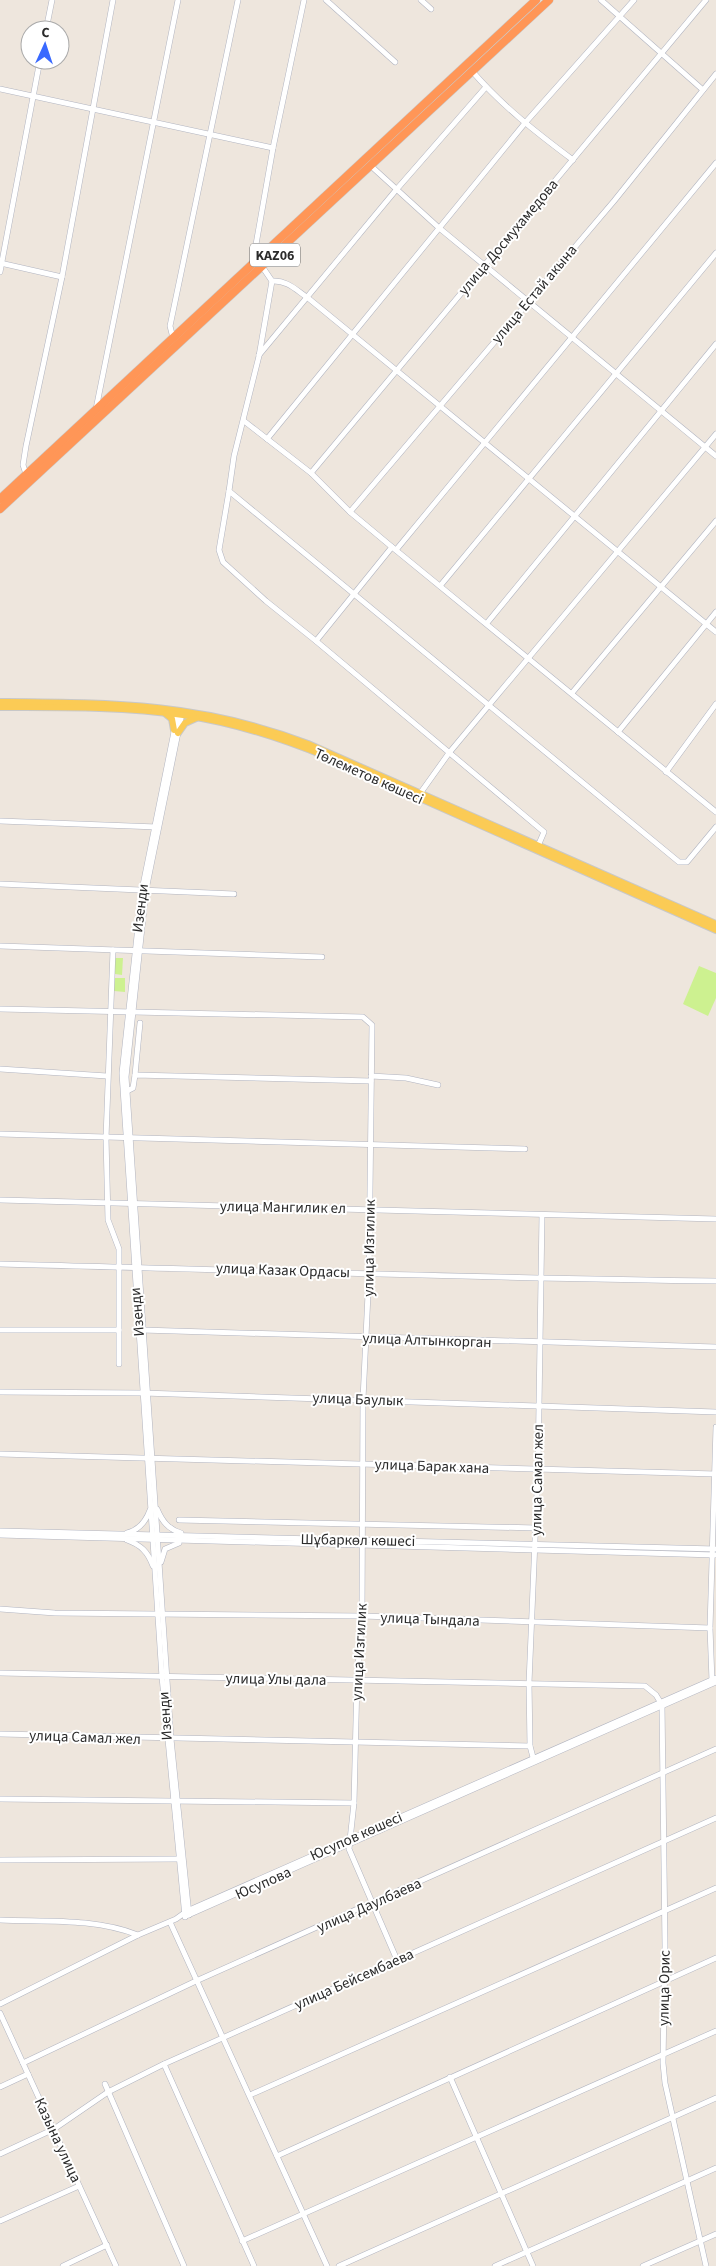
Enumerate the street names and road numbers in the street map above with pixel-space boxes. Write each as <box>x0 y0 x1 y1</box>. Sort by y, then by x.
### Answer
street label: улица Досмухамедова <box>454 175 563 300</box>
street label: улица Естай акына <box>487 240 582 348</box>
road number: KАZ06 <box>250 244 300 266</box>
street label: Төлеметов көшесі <box>311 743 427 810</box>
street label: Изенди <box>127 882 154 934</box>
street label: улица Мангилик ел <box>220 1196 346 1219</box>
street label: улица Изгилик <box>358 1198 381 1297</box>
street label: улица Казак Ордасы <box>216 1258 350 1283</box>
street label: Изенди <box>125 1287 150 1337</box>
street label: улица Алтынкорган <box>362 1328 492 1353</box>
street label: улица Баулык <box>312 1387 404 1412</box>
street label: улица Самал жел <box>526 1424 549 1536</box>
street label: улица Барак хана <box>374 1454 490 1479</box>
street label: Шұбаркөл көшесі <box>300 1529 416 1552</box>
street label: улица Изгилик <box>346 1602 373 1701</box>
street label: улица Тындала <box>380 1607 480 1632</box>
street label: улица Улы дала <box>225 1668 327 1691</box>
street label: Изенди <box>153 1691 178 1741</box>
street label: улица Самал жел <box>29 1725 141 1750</box>
street label: Юсупов көшесі <box>307 1807 406 1866</box>
street label: Юсупова <box>232 1862 295 1905</box>
street label: улица Даулбаева <box>313 1873 425 1938</box>
street label: улица Бейсембаева <box>291 1944 417 2015</box>
street label: улица Орис <box>653 1950 676 2026</box>
street label: Казына улица <box>29 2094 86 2186</box>

